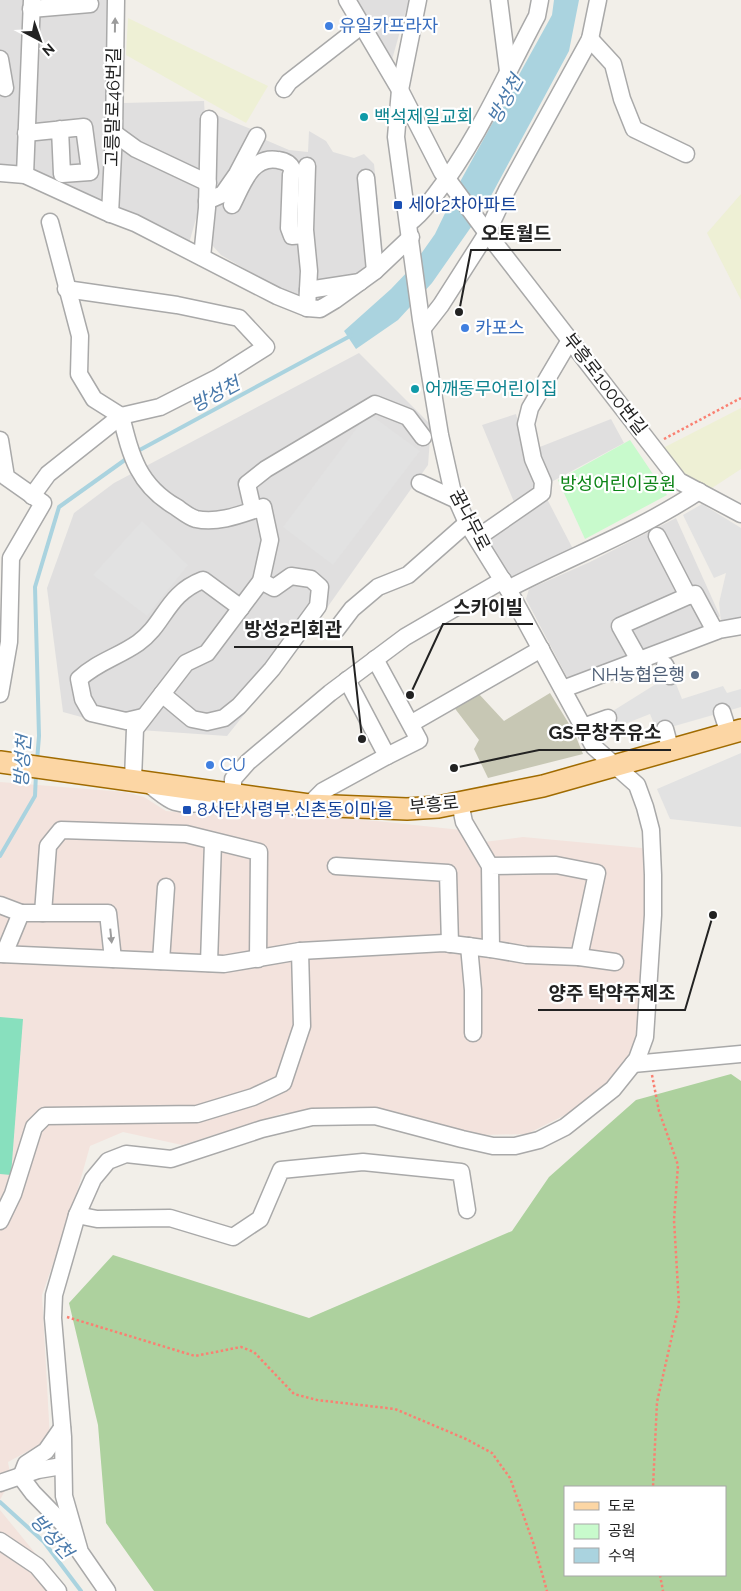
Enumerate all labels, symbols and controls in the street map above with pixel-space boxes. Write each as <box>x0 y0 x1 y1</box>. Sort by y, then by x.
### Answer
north arrow <box>15 15 65 65</box>
place label: 유일카프라자 <box>339 15 439 36</box>
one-way arrow <box>111 17 119 33</box>
marker: 유일카프라자 <box>323 20 335 32</box>
text: N <box>39 40 58 59</box>
street label: 고릉말로46번길 <box>101 47 124 167</box>
water label: 방성천 <box>483 69 528 127</box>
place label: 백석제일교회 <box>374 106 473 127</box>
marker: 백석제일교회 <box>358 111 370 123</box>
place label: 세아2차아파트 <box>408 194 517 215</box>
marker: 세아2차아파트 <box>392 199 404 211</box>
callout: 오토월드 <box>471 216 561 250</box>
text: 오토월드 <box>481 222 551 244</box>
place label: 카포스 <box>475 317 525 338</box>
marker: 카포스 <box>459 322 471 334</box>
street label: 부흥로1000번길 <box>559 329 652 439</box>
water label: 방성천 <box>187 371 245 416</box>
place label: 어깨동무어린이집 <box>425 378 557 399</box>
marker: 어깨동무어린이집 <box>409 383 421 395</box>
park label: 방성어린이공원 <box>560 473 676 494</box>
street label: 꿈나무로 <box>446 485 495 554</box>
callout: 스카이빌 <box>443 590 533 624</box>
text: 스카이빌 <box>453 596 523 618</box>
callout: 방성2리회관 <box>234 613 352 647</box>
text: 방성2리회관 <box>244 618 343 640</box>
place label: NH농협은행 <box>592 664 685 685</box>
marker: NH농협은행 <box>689 669 701 681</box>
callout: GS무창주유소 <box>539 716 671 750</box>
text: GS무창주유소 <box>549 721 661 743</box>
water label: 방성천 <box>9 733 35 788</box>
place label: CU <box>220 754 246 775</box>
marker: CU <box>204 759 216 771</box>
street label: 부흥로 <box>408 791 460 818</box>
place label: 8사단사령부.신촌동이마을 <box>197 799 393 820</box>
marker: 8사단사령부.신촌동이마을 <box>181 804 193 816</box>
one-way arrow <box>107 928 115 944</box>
callout: 양주 탁약주제조 <box>538 976 685 1010</box>
text: 양주 탁약주제조 <box>549 982 675 1004</box>
legend <box>564 1486 726 1576</box>
text: 도로 <box>608 1497 636 1515</box>
water label: 방성천 <box>26 1509 79 1564</box>
text: 공원 <box>608 1522 636 1540</box>
text: 수역 <box>608 1547 636 1565</box>

